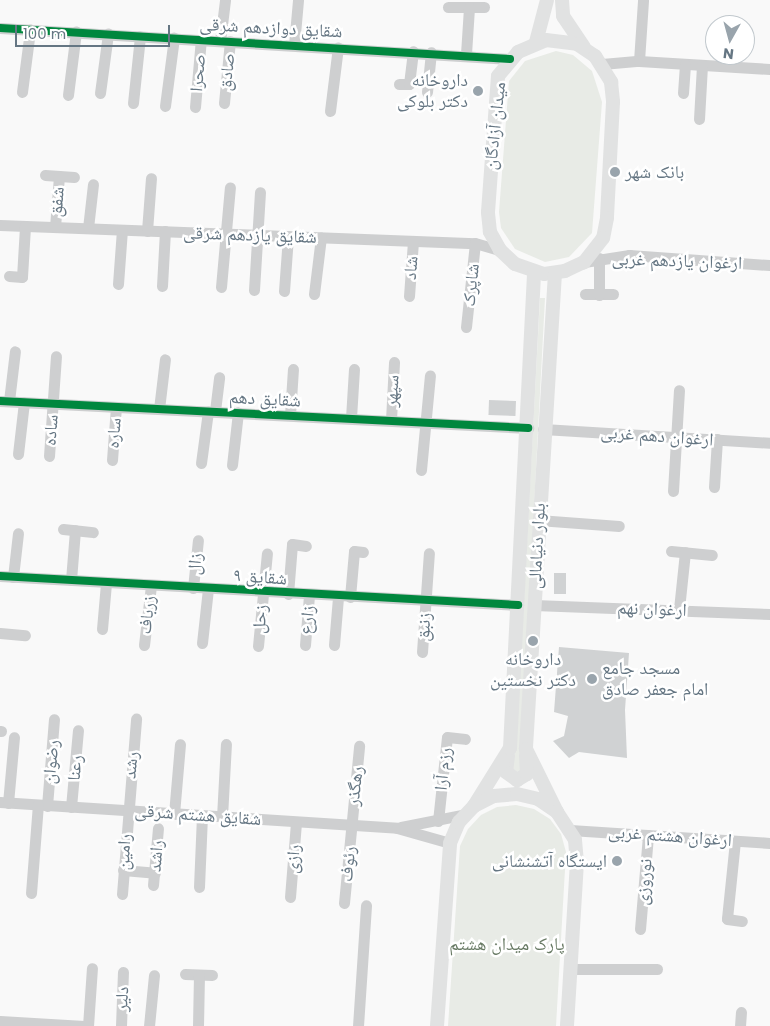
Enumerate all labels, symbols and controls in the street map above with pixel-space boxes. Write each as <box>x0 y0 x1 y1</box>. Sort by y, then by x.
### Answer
street label: شقایق دوازدهم شرقی <box>199 13 343 43</box>
scale bar <box>18 15 172 47</box>
north arrow <box>705 15 755 65</box>
text: 100 m <box>23 23 66 44</box>
text: N <box>722 43 735 64</box>
street label: صادق <box>214 52 240 92</box>
street label: صحرا <box>186 53 210 93</box>
place label: داروخانه دکتر بلوکی <box>397 70 468 112</box>
street label: میدان آزادگان <box>480 81 510 171</box>
marker: داروخانه دکتر بلوکی <box>472 85 484 97</box>
place label: بانک شهر <box>625 161 684 183</box>
marker: بانک شهر <box>609 166 621 178</box>
street label: شفق <box>45 186 69 218</box>
street label: شقایق یازدهم شرقی <box>183 222 317 248</box>
street label: ارغوان یازدهم غربی <box>611 248 743 274</box>
street label: شاد <box>399 255 423 281</box>
street label: شاپرک <box>458 263 484 307</box>
street label: سپهر <box>380 374 404 408</box>
street label: شقایق دهم <box>228 386 302 412</box>
street label: ساده <box>39 414 63 446</box>
street label: ساره <box>102 417 126 449</box>
street label: ارغوان دهم غربی <box>600 421 714 451</box>
street label: بلوار دنیامالی <box>524 502 550 590</box>
street label: زال <box>183 552 207 576</box>
street label: شقایق ۹ <box>232 564 288 590</box>
street label: زرباف <box>134 595 160 635</box>
street label: ارغوان نهم <box>617 597 687 621</box>
street label: زحل <box>248 604 272 634</box>
street label: زارع <box>295 604 319 636</box>
street label: زنبق <box>412 612 436 642</box>
marker: داروخانه دکتر نخستین <box>527 635 539 647</box>
place label: داروخانه دکتر نخستین <box>490 649 576 692</box>
place label: مسجد جامع امام جعفر صادق <box>602 658 708 701</box>
marker: مسجد جامع امام جعفر صادق <box>586 673 598 685</box>
street label: رضوان <box>38 739 64 785</box>
street label: رزم آرا <box>430 746 456 792</box>
street label: رشد <box>119 750 143 780</box>
street label: رعنا <box>63 754 87 782</box>
street label: رهگذر <box>342 765 368 807</box>
street label: شقایق هشتم شرقی <box>134 800 262 830</box>
street label: ارغوان هشتم غربی <box>607 821 733 851</box>
street label: رامین <box>112 833 136 871</box>
street label: راشد <box>144 839 168 873</box>
street label: رازی <box>281 844 305 874</box>
street label: رئوف <box>336 845 360 883</box>
place label: ایستگاه آتشنشانی <box>492 850 607 872</box>
marker: ایستگاه آتشنشانی <box>611 855 623 867</box>
street label: نوروزی <box>631 858 657 906</box>
park label: پارک میدان هشتم <box>449 933 565 955</box>
street label: دلیر <box>111 986 133 1012</box>

